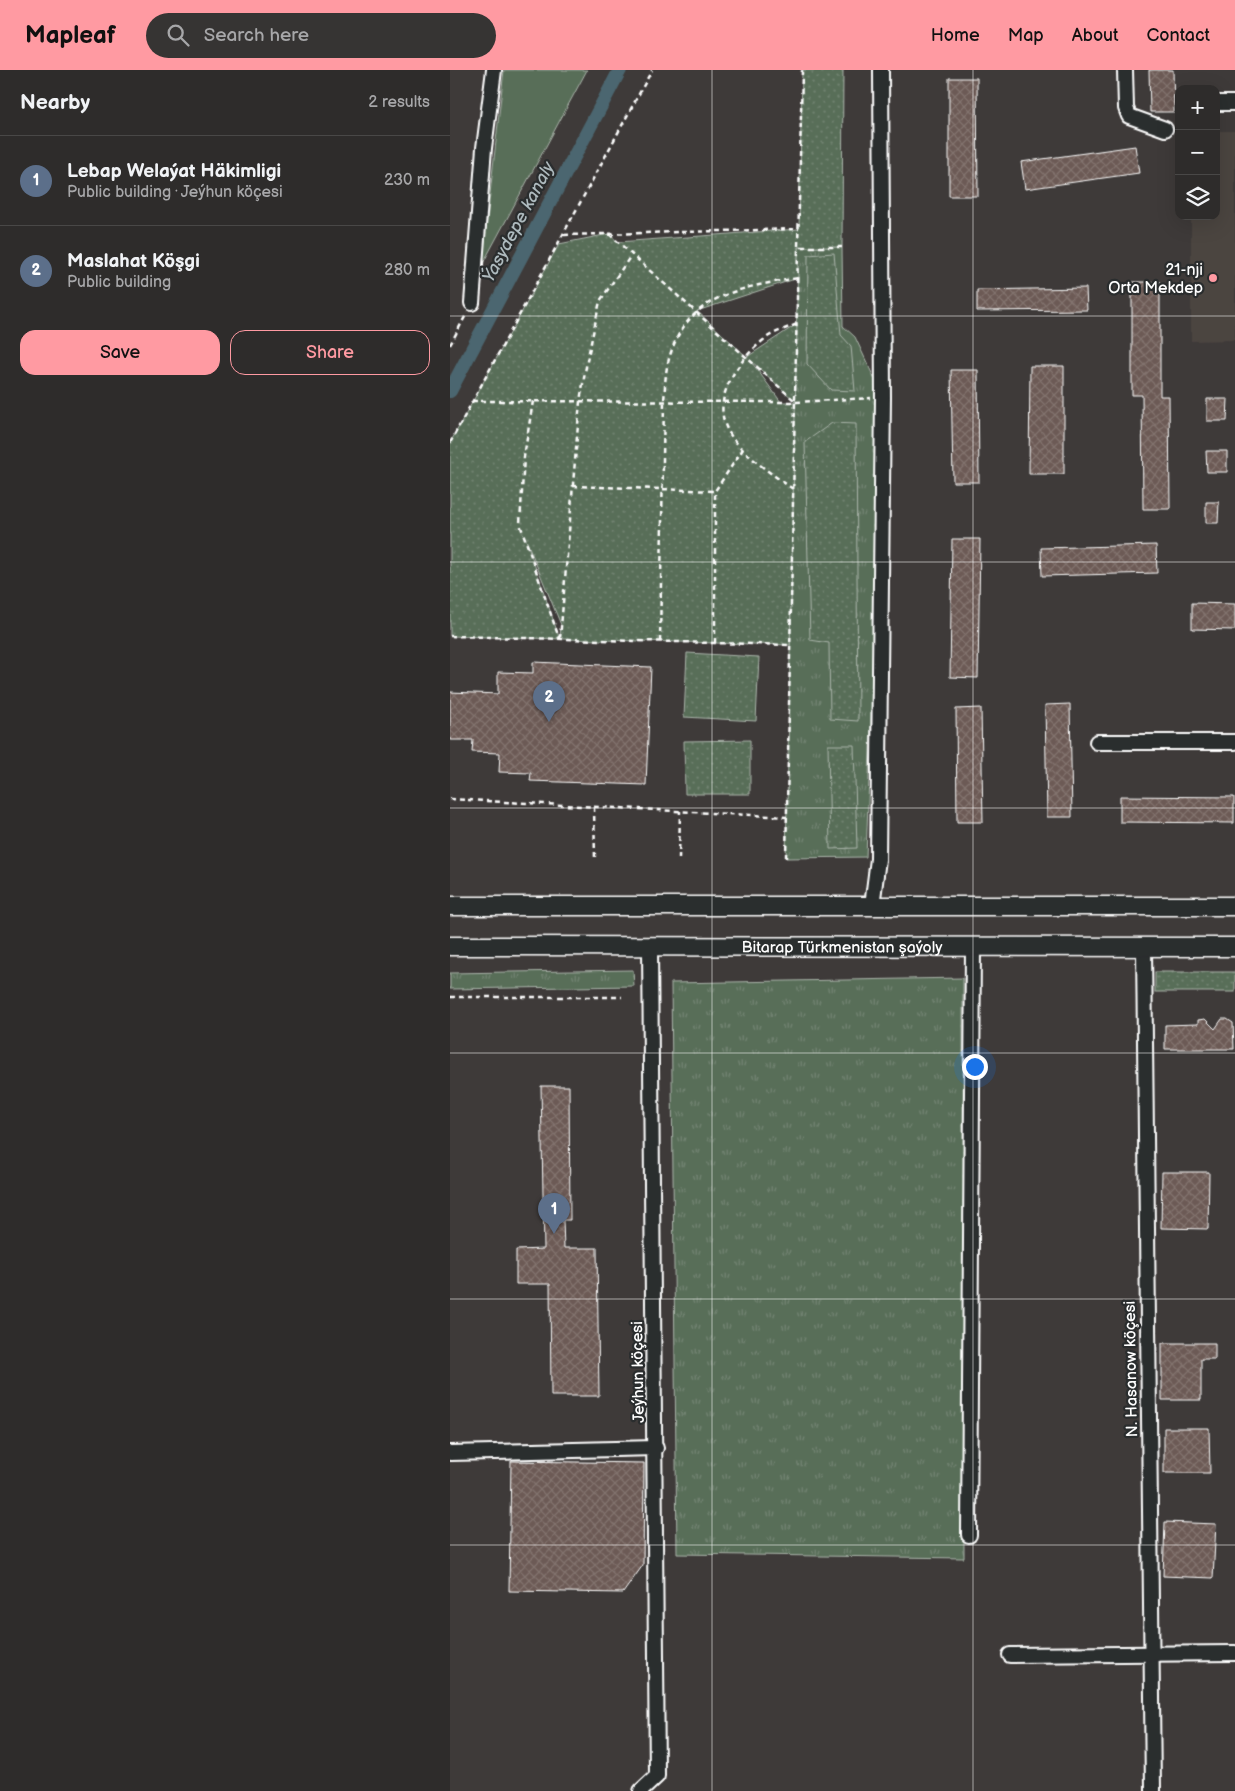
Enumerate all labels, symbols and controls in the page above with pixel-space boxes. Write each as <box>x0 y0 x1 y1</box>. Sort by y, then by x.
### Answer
search box <box>146 13 496 58</box>
text: Mapleaf <box>25 21 116 50</box>
icon: search <box>164 21 192 49</box>
text: Search here <box>204 24 309 47</box>
text: Home <box>931 25 980 46</box>
text: Map <box>1008 25 1044 46</box>
text: About <box>1072 25 1119 46</box>
text: Contact <box>1147 25 1210 46</box>
map controls <box>1175 85 1220 220</box>
button: + <box>1175 85 1220 130</box>
text: Nearby <box>20 90 90 115</box>
text: 2 results <box>368 93 430 112</box>
button: − <box>1175 130 1220 175</box>
water label: Ýasydepe kanaly <box>476 157 560 286</box>
text: Lebap Welaýat Häkimligi <box>67 160 281 183</box>
text: 1 <box>33 171 39 190</box>
text: 230 m <box>384 171 430 190</box>
button: layers <box>1175 175 1220 220</box>
text: Public building · Jeýhun köçesi <box>67 183 283 202</box>
text: Maslahat Köşgi <box>67 250 200 273</box>
text: 2 <box>31 261 41 280</box>
text: 280 m <box>384 261 430 280</box>
place label: 21-nji Orta Mekdep <box>1108 261 1203 298</box>
marker: 21-nji Orta Mekdep <box>1207 272 1219 284</box>
text: Public building <box>67 273 171 292</box>
button: Save <box>20 330 220 375</box>
button: Share <box>230 330 430 375</box>
pin: 2 <box>533 681 565 722</box>
street label: Bitarap Türkmenistan şaýoly <box>742 938 943 958</box>
your location <box>962 1054 988 1080</box>
pin: 1 <box>538 1193 570 1234</box>
street label: N. Hasanow köçesi <box>1121 1301 1142 1437</box>
street label: Jeýhun köçesi <box>628 1321 649 1423</box>

